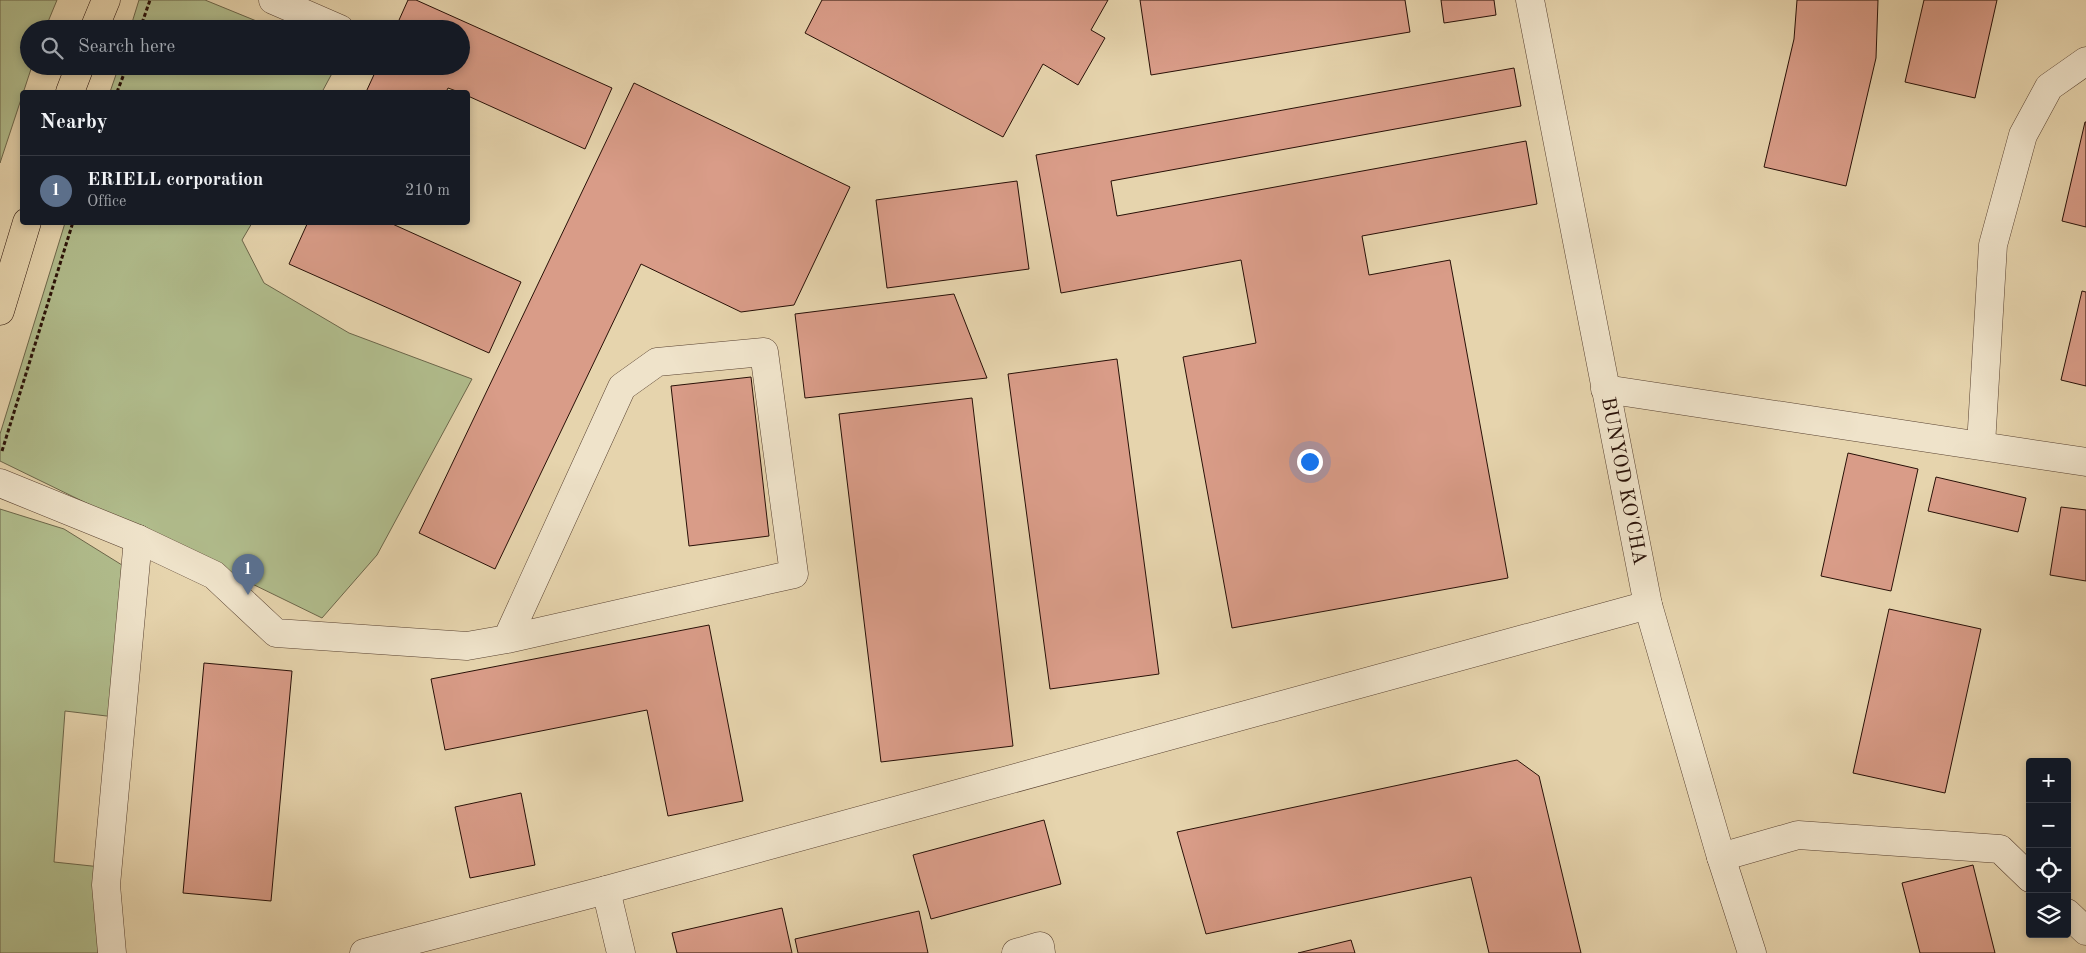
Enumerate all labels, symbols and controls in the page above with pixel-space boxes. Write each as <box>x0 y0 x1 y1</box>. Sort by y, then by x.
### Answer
search box <box>20 20 470 75</box>
icon: search <box>38 34 66 62</box>
text: Search here <box>78 38 175 57</box>
text: Nearby <box>40 112 108 133</box>
text: ERIELL corporation <box>87 171 263 190</box>
text: 1 <box>51 183 61 199</box>
text: 210 m <box>405 183 450 199</box>
text: Office <box>87 194 126 210</box>
street label: BUNYOD KO'CHA <box>1597 395 1649 567</box>
your location <box>1297 449 1323 475</box>
pin: 1 <box>232 554 264 595</box>
map controls <box>2026 758 2071 938</box>
button: + <box>2026 758 2071 803</box>
button: − <box>2026 803 2071 848</box>
button: locate <box>2026 848 2071 893</box>
button: layers <box>2026 893 2071 938</box>

